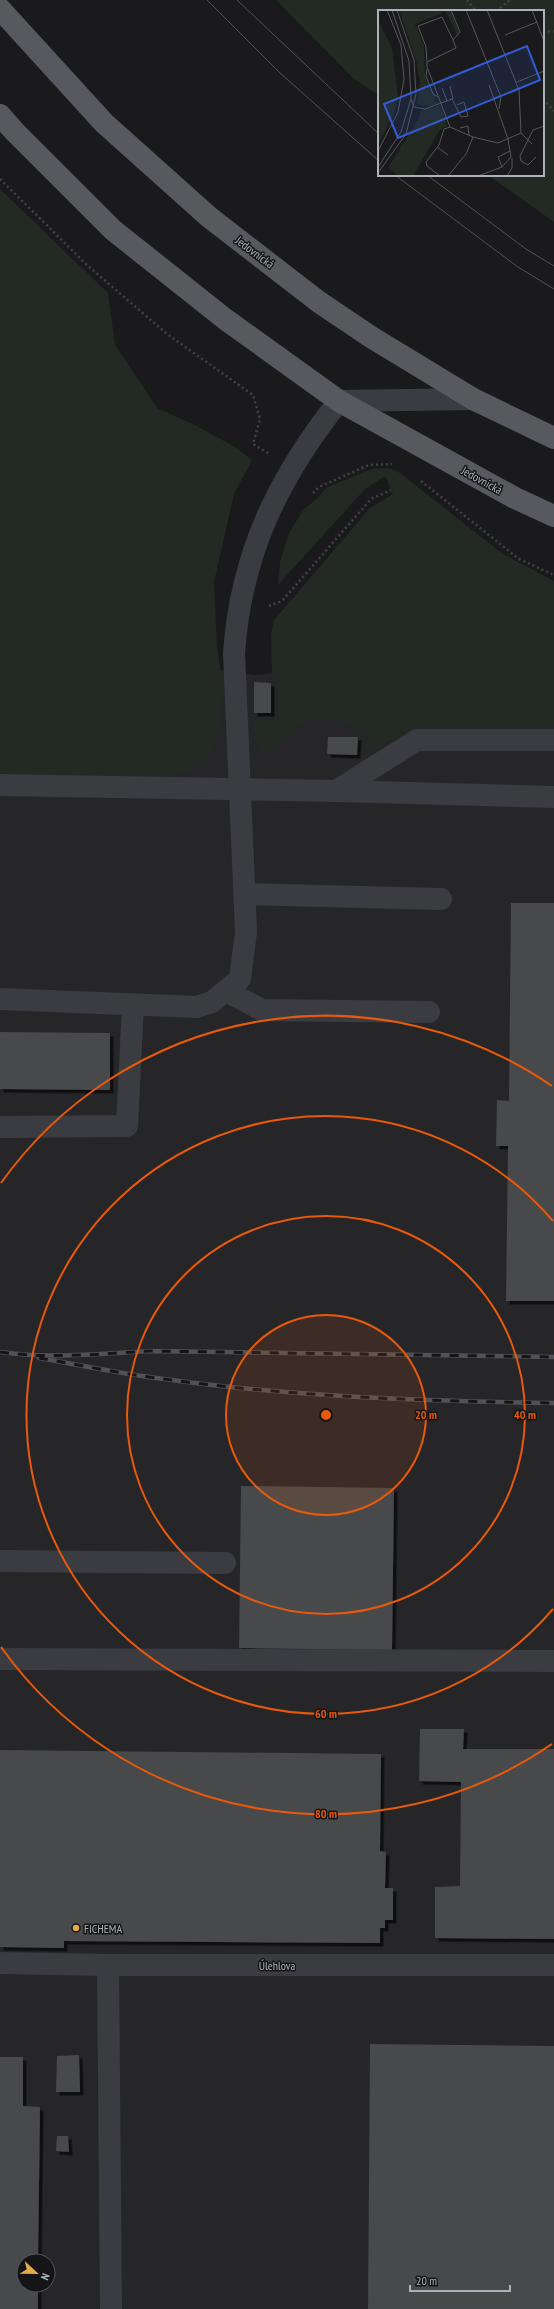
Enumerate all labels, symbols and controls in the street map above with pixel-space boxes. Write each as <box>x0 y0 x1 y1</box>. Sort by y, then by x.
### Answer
inset map <box>378 10 544 176</box>
street label: Jedovnická <box>232 232 277 271</box>
street label: Jedovnická <box>458 462 505 497</box>
text: 20 m <box>415 1407 437 1422</box>
text: 40 m <box>514 1407 536 1422</box>
centre of rings <box>319 1408 333 1422</box>
text: 60 m <box>315 1706 337 1721</box>
text: 80 m <box>315 1806 337 1821</box>
place label: FICHEMA <box>84 1921 122 1936</box>
marker: FICHEMA <box>71 1923 81 1933</box>
street label: Úlehlova <box>259 1958 295 1973</box>
north arrow <box>16 2253 56 2293</box>
scale bar <box>410 2267 510 2293</box>
text: N <box>38 2271 53 2282</box>
text: 20 m <box>416 2273 437 2288</box>

